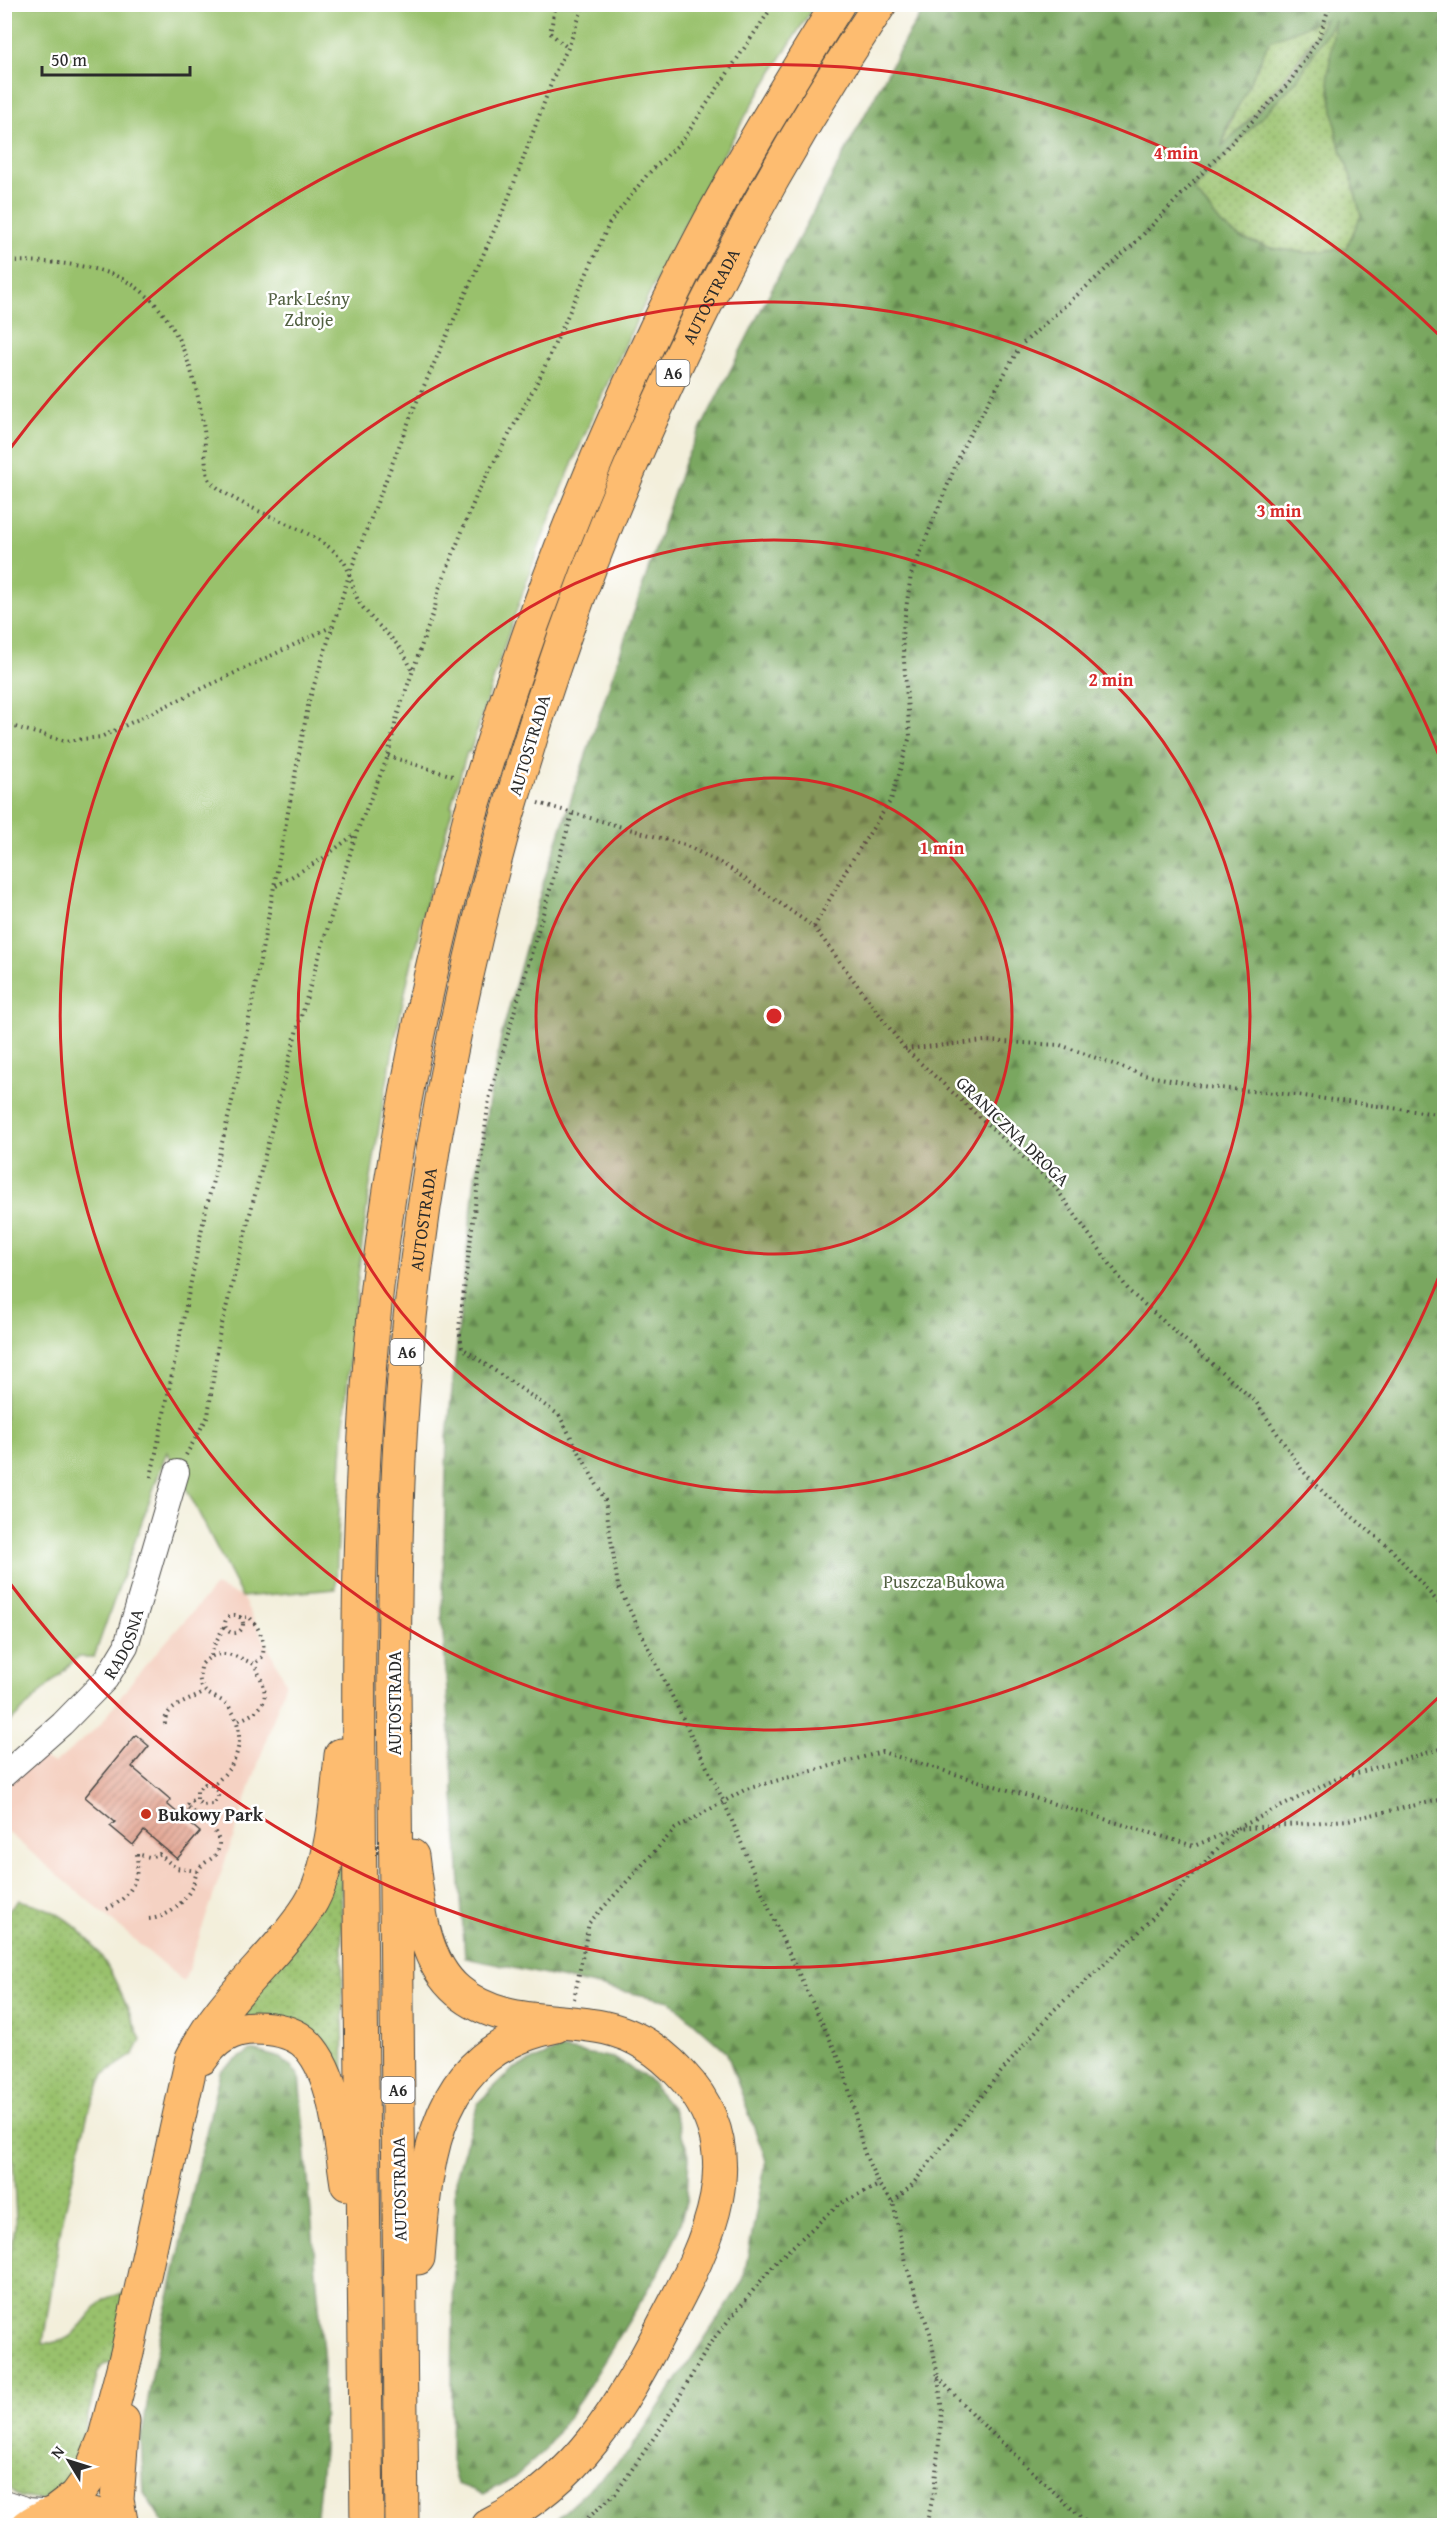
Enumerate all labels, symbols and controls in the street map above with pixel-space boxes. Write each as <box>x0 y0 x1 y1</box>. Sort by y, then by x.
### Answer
scale bar <box>42 39 190 77</box>
text: 50 m <box>51 46 87 73</box>
text: 4 min <box>1154 139 1199 166</box>
street label: AUTOSTRADA <box>675 243 746 349</box>
park label: Park Leśny Zdroje <box>268 285 350 333</box>
road number: A6 <box>656 360 690 386</box>
text: 3 min <box>1257 497 1302 524</box>
text: 2 min <box>1089 666 1134 693</box>
street label: AUTOSTRADA <box>501 691 557 799</box>
text: 1 min <box>920 834 965 861</box>
centre of rings <box>764 1006 784 1026</box>
street label: GRANICZNA DROGA <box>950 1070 1076 1192</box>
street label: AUTOSTRADA <box>402 1165 443 1273</box>
road number: A6 <box>390 1339 424 1365</box>
park label: Puszcza Bukowa <box>883 1568 1005 1595</box>
street label: RADOSNA <box>96 1605 150 1684</box>
street label: AUTOSTRADA <box>381 1651 408 1755</box>
place label: Bukowy Park <box>158 1801 264 1828</box>
marker: Bukowy Park <box>139 1807 153 1821</box>
road number: A6 <box>382 2077 414 2103</box>
street label: AUTOSTRADA <box>385 2136 413 2242</box>
north arrow <box>39 2431 99 2491</box>
text: N <box>44 2440 70 2463</box>

